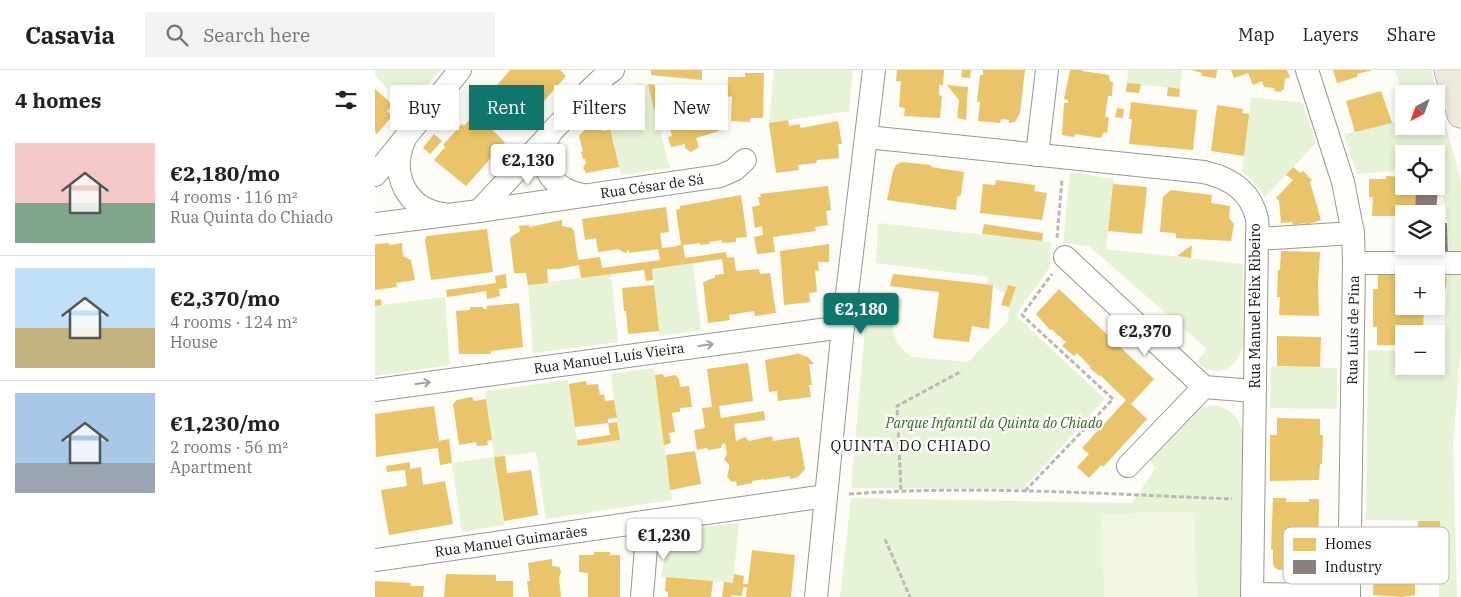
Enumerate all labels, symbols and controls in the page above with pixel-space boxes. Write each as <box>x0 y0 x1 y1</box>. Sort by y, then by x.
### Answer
search box <box>145 12 495 57</box>
text: Casavia <box>25 19 115 51</box>
icon: search <box>163 21 191 49</box>
text: Search here <box>203 23 310 47</box>
text: Map <box>1238 23 1275 46</box>
text: Layers <box>1303 23 1359 46</box>
text: Share <box>1387 23 1436 46</box>
chip: Buy <box>390 85 459 130</box>
chip: Rent <box>469 85 544 130</box>
chip: Filters <box>554 85 645 130</box>
chip: New <box>655 85 728 130</box>
north arrow <box>1395 85 1445 135</box>
map controls <box>1395 85 1445 375</box>
text: 4 homes <box>15 86 101 114</box>
icon: filters <box>332 86 360 114</box>
pin: €2,130 <box>487 144 569 186</box>
button: locate <box>1395 145 1445 195</box>
text: €2,130 <box>502 150 554 170</box>
text: €2,180/mo <box>170 159 280 187</box>
icon: home <box>55 163 115 223</box>
street label: Rua César de Sá <box>599 170 705 202</box>
text: 4 rooms · 116 m² <box>170 187 298 207</box>
button: layers <box>1395 205 1445 255</box>
text: Rua Quinta do Chiado <box>170 207 333 227</box>
street label: Rua Manuel Félix Ribeiro <box>1246 223 1264 389</box>
button: + <box>1395 265 1445 315</box>
street label: Rua Luís de Pina <box>1343 275 1363 385</box>
text: €2,370/mo <box>170 284 280 312</box>
icon: home <box>55 288 115 348</box>
pin: €2,180 <box>820 292 902 335</box>
text: €2,180 <box>835 299 887 319</box>
text: 4 rooms · 124 m² <box>170 312 298 332</box>
pin: €2,370 <box>1104 314 1186 357</box>
text: €2,370 <box>1119 321 1171 341</box>
button: − <box>1395 325 1445 375</box>
text: House <box>170 332 218 352</box>
street label: Rua Manuel Luís Vieira <box>533 338 686 377</box>
one-way arrow <box>697 340 713 350</box>
one-way arrow <box>415 378 431 388</box>
text: €1,230/mo <box>170 409 280 437</box>
icon: home <box>55 413 115 473</box>
park label: Parque Infantil da Quinta do Chiado <box>884 414 1103 432</box>
district label: QUINTA DO CHIADO <box>831 436 991 455</box>
text: 2 rooms · 56 m² <box>170 437 288 457</box>
text: Apartment <box>170 457 252 477</box>
pin: €1,230 <box>623 518 705 561</box>
street label: Rua Manuel Guimarães <box>434 521 588 561</box>
text: €1,230 <box>638 525 690 545</box>
legend <box>1283 527 1449 584</box>
text: Homes <box>1325 535 1372 553</box>
text: Industry <box>1325 558 1382 576</box>

